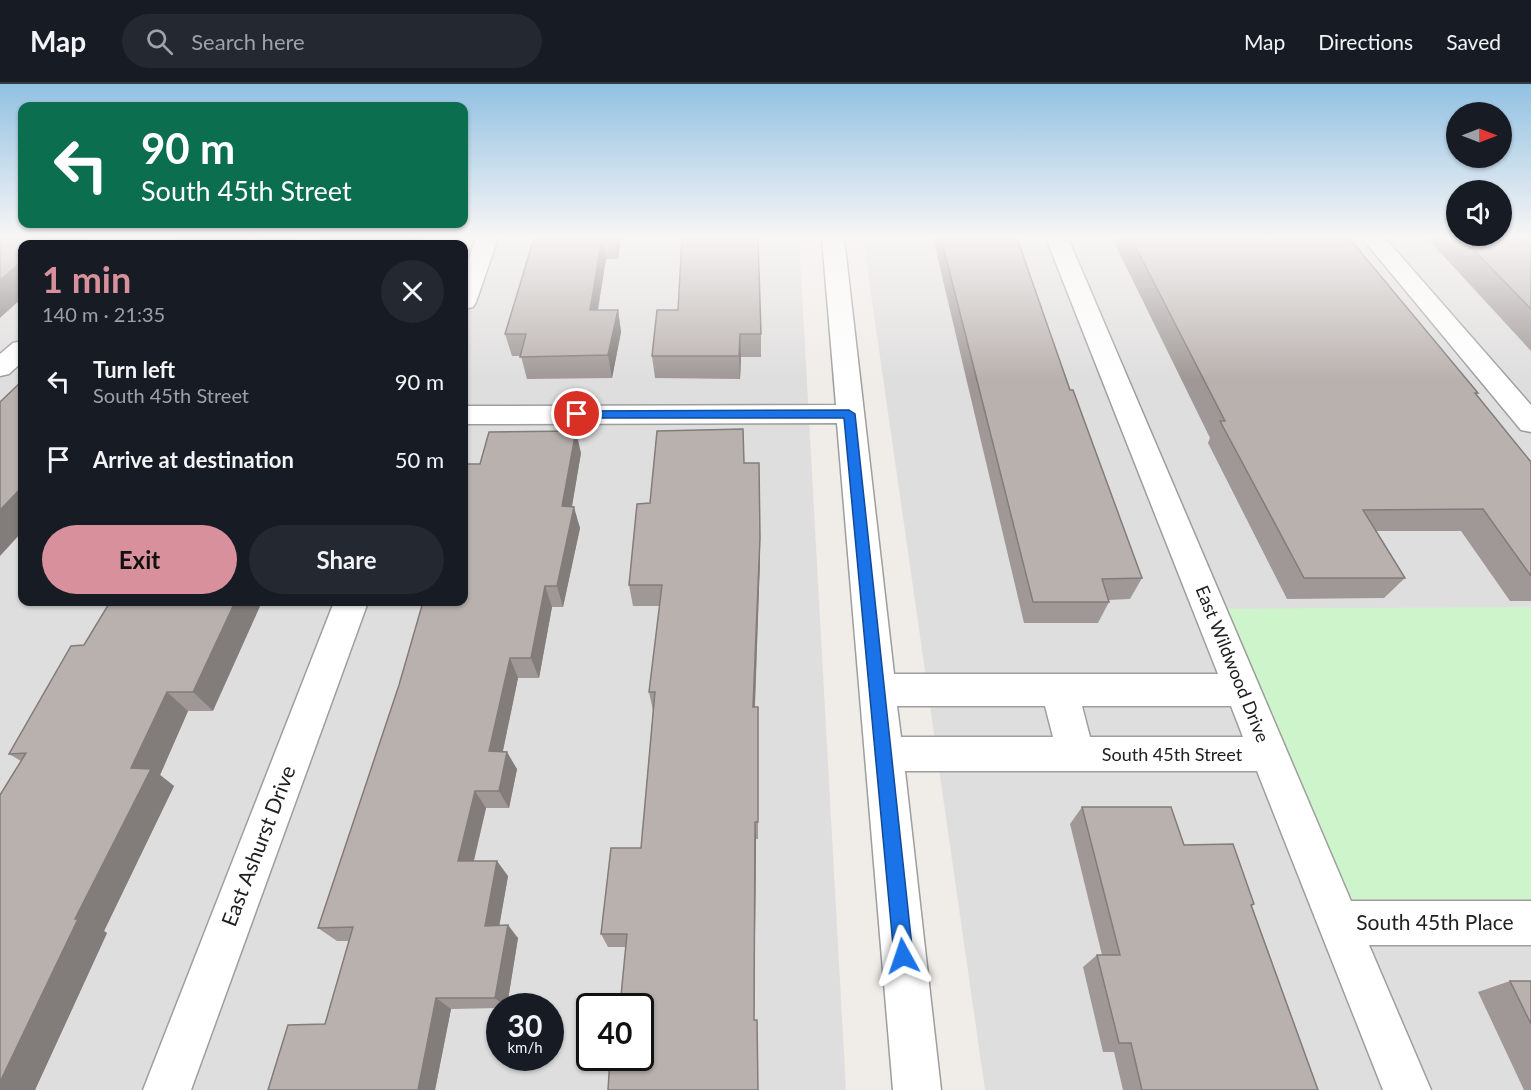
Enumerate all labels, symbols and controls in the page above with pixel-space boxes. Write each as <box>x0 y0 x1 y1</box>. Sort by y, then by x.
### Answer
search box <box>122 14 542 68</box>
text: Map <box>30 24 86 58</box>
icon: search <box>143 25 176 58</box>
text: Search here <box>191 28 305 55</box>
text: Map <box>1244 29 1285 54</box>
text: Directions <box>1318 29 1413 54</box>
text: Saved <box>1446 29 1501 54</box>
north arrow <box>1446 102 1512 168</box>
map controls <box>1446 102 1512 246</box>
text: 90 m <box>141 123 235 173</box>
icon: left <box>42 126 120 204</box>
text: South 45th Street <box>141 174 352 207</box>
button: sound <box>1446 180 1512 246</box>
text: 1 min <box>42 257 131 301</box>
button: close <box>381 260 444 323</box>
text: 140 m · 21:35 <box>42 302 165 326</box>
text: Turn left <box>93 356 175 383</box>
icon: left <box>42 365 75 398</box>
text: 90 m <box>395 368 444 395</box>
text: South 45th Street <box>93 383 249 407</box>
pin <box>551 388 602 439</box>
icon: arrive <box>560 397 593 430</box>
icon: arrive <box>42 443 75 476</box>
text: Arrive at destination <box>93 446 294 473</box>
text: 50 m <box>395 446 444 473</box>
button: Exit <box>42 525 237 594</box>
button: Share <box>249 525 444 594</box>
street label: East Wildwood Drive <box>1191 582 1274 745</box>
street label: South 45th Street <box>1102 743 1243 765</box>
street label: East Ashurst Drive <box>215 762 300 929</box>
street label: South 45th Place <box>1356 909 1514 934</box>
position arrow <box>871 924 935 988</box>
speed limit sign: 40 <box>576 993 654 1071</box>
text: 30 <box>508 1007 542 1043</box>
text: km/h <box>507 1038 543 1056</box>

